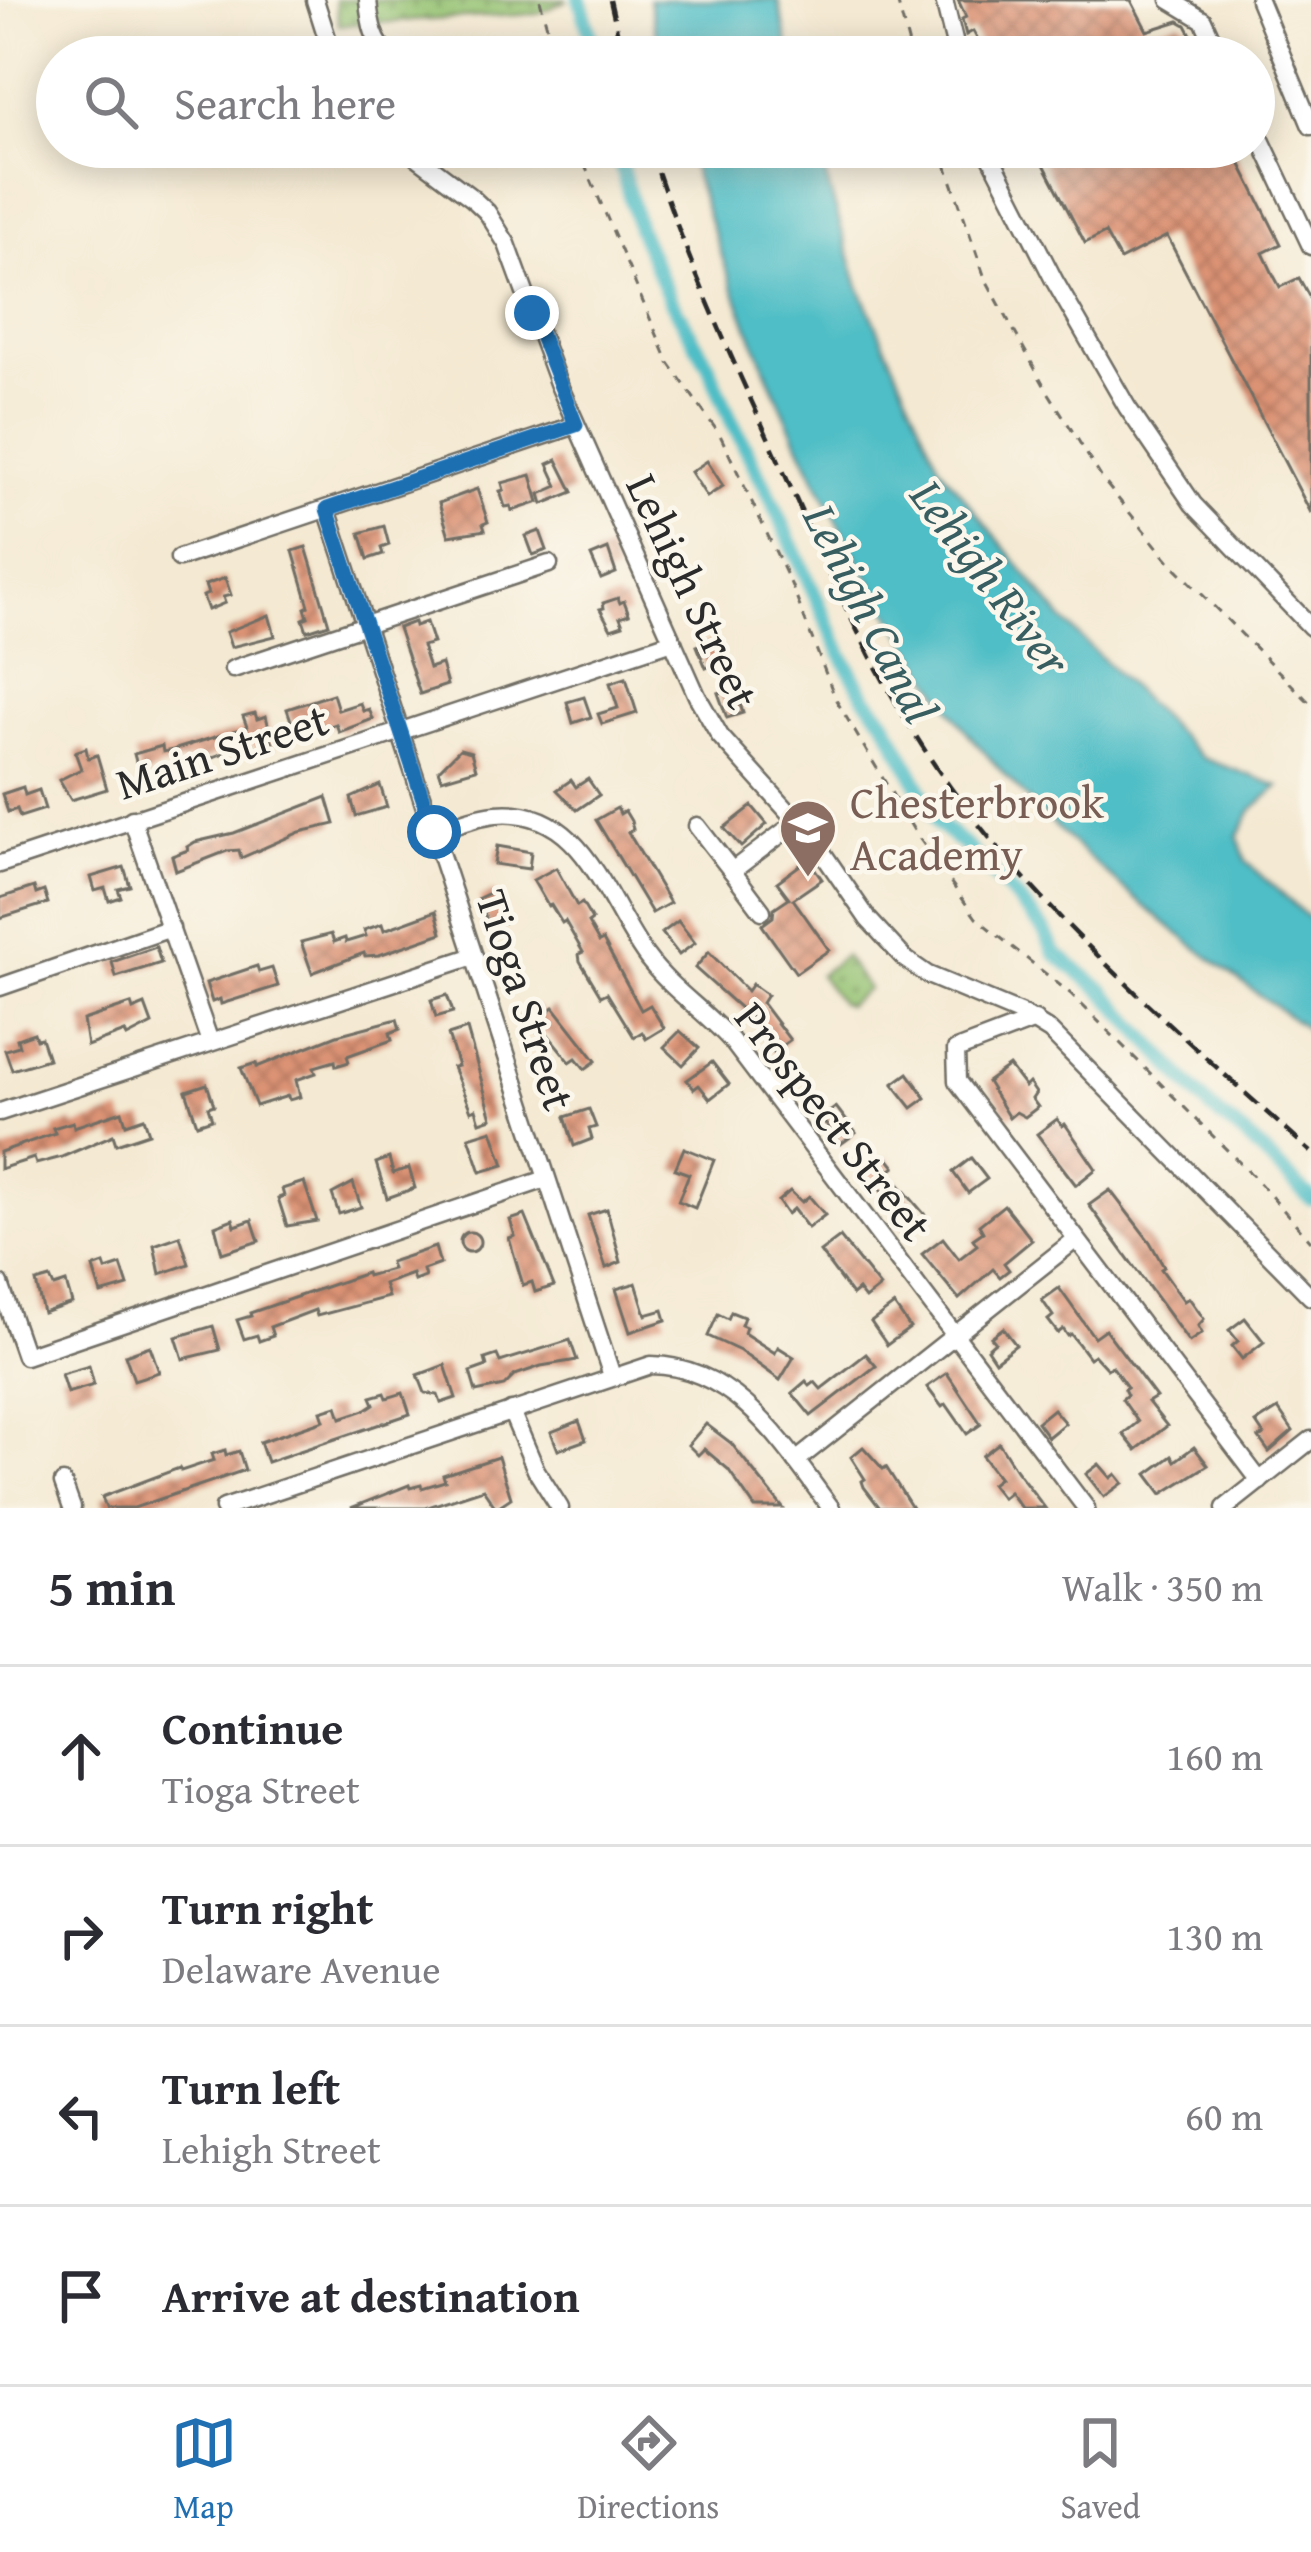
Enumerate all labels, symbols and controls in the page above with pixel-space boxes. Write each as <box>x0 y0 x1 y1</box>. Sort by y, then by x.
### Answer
search box <box>36 36 1275 168</box>
icon: search <box>78 69 144 135</box>
text: Search here <box>174 70 396 135</box>
route end <box>505 286 559 340</box>
street label: Lehigh Street <box>611 463 776 719</box>
water label: Lehigh River <box>893 463 1090 691</box>
water label: Lehigh Canal <box>785 490 957 735</box>
street label: Main Street <box>107 686 337 815</box>
place label: Chesterbrook Academy <box>850 769 1104 886</box>
school or university icon: Chesterbrook Academy <box>777 797 839 879</box>
route start <box>407 805 461 859</box>
street label: Tioga Street <box>460 881 593 1119</box>
street label: Prospect Street <box>720 987 949 1254</box>
text: 5 min <box>48 1549 175 1624</box>
text: Walk · 350 m <box>1062 1558 1263 1615</box>
text: Continue <box>162 1695 343 1760</box>
icon: ahead <box>48 1723 114 1789</box>
text: 160 m <box>1166 1727 1263 1784</box>
text: Tioga Street <box>162 1760 360 1817</box>
text: Turn right <box>162 1875 374 1940</box>
icon: right <box>48 1903 114 1969</box>
text: 130 m <box>1166 1907 1263 1964</box>
text: Delaware Avenue <box>162 1940 441 1997</box>
text: Turn left <box>162 2055 340 2120</box>
icon: left <box>48 2083 114 2149</box>
text: 60 m <box>1185 2087 1263 2144</box>
text: Lehigh Street <box>162 2120 381 2177</box>
icon: arrive <box>48 2263 114 2329</box>
text: Arrive at destination <box>162 2263 580 2328</box>
tab: Map <box>171 2410 237 2530</box>
tab: Directions <box>578 2410 719 2530</box>
tab: Saved <box>1061 2410 1140 2530</box>

